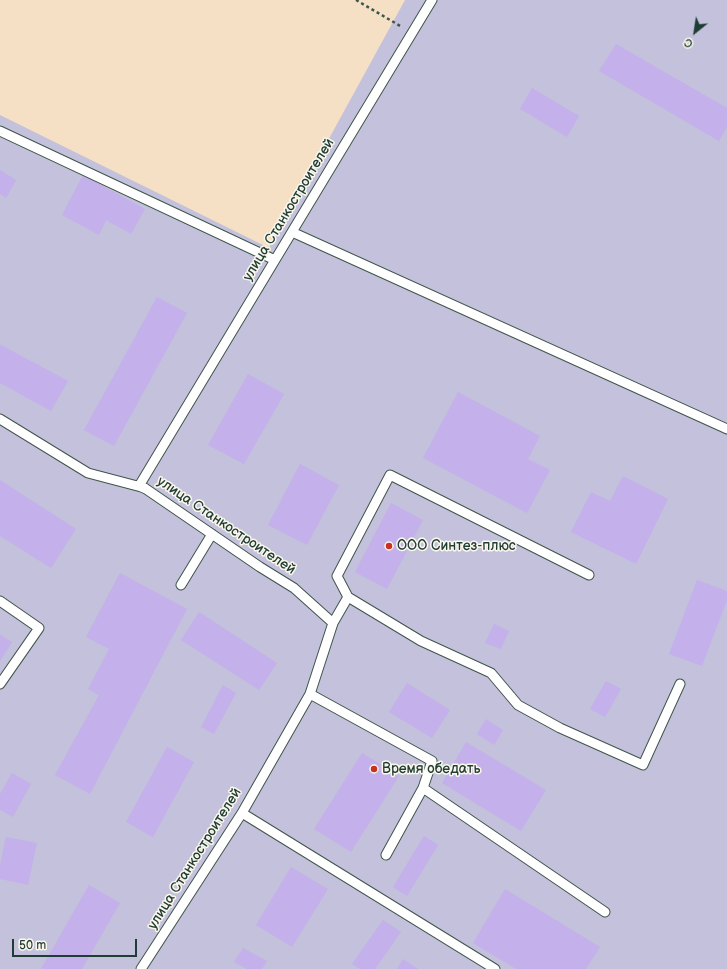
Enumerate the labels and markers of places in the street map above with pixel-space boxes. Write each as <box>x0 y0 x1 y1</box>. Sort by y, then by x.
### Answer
place label: ООО Синтез-плюс <box>397 538 516 554</box>
marker: ООО Синтез-плюс <box>384 541 394 551</box>
place label: Время обедать <box>382 761 480 777</box>
marker: Время обедать <box>369 764 379 774</box>

